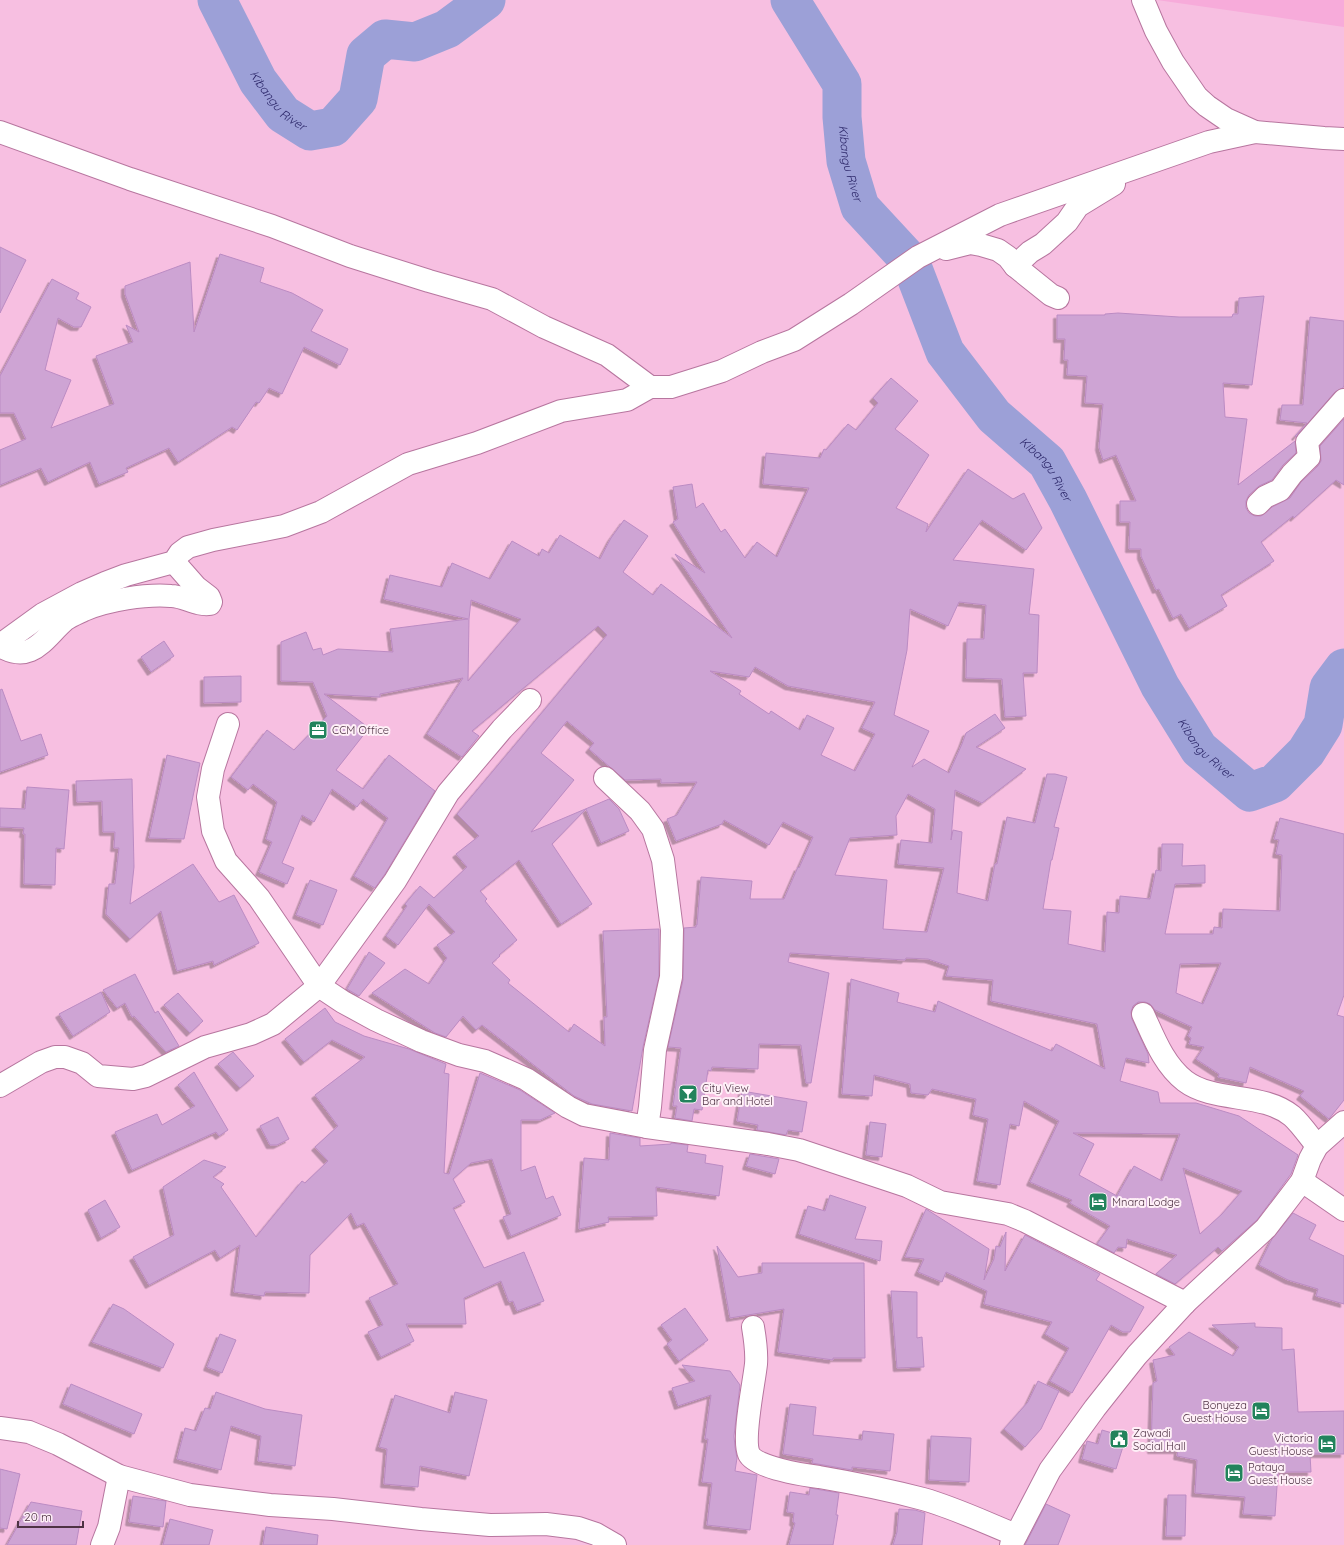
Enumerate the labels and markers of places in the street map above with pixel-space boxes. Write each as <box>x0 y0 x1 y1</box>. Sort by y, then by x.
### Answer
office icon: CCM Office <box>307 719 329 741</box>
place label: CCM Office <box>332 723 389 737</box>
place label: City View Bar and Hotel <box>702 1081 773 1108</box>
bar icon: City View Bar and Hotel <box>677 1083 699 1105</box>
hotel icon: Mnara Lodge <box>1087 1191 1109 1213</box>
place label: Mnara Lodge <box>1112 1195 1180 1209</box>
place label: Bonyeza Guest House <box>1183 1398 1247 1425</box>
hotel icon: Bonyeza Guest House <box>1250 1400 1272 1422</box>
place label: Zawadi Social Hall <box>1133 1426 1186 1453</box>
public building icon: Zawadi Social Hall <box>1108 1428 1130 1450</box>
place label: Victoria Guest House <box>1249 1431 1313 1458</box>
hotel icon: Victoria Guest House <box>1316 1433 1338 1455</box>
place label: Pataya Guest House <box>1248 1460 1312 1487</box>
hotel icon: Pataya Guest House <box>1223 1462 1245 1484</box>

